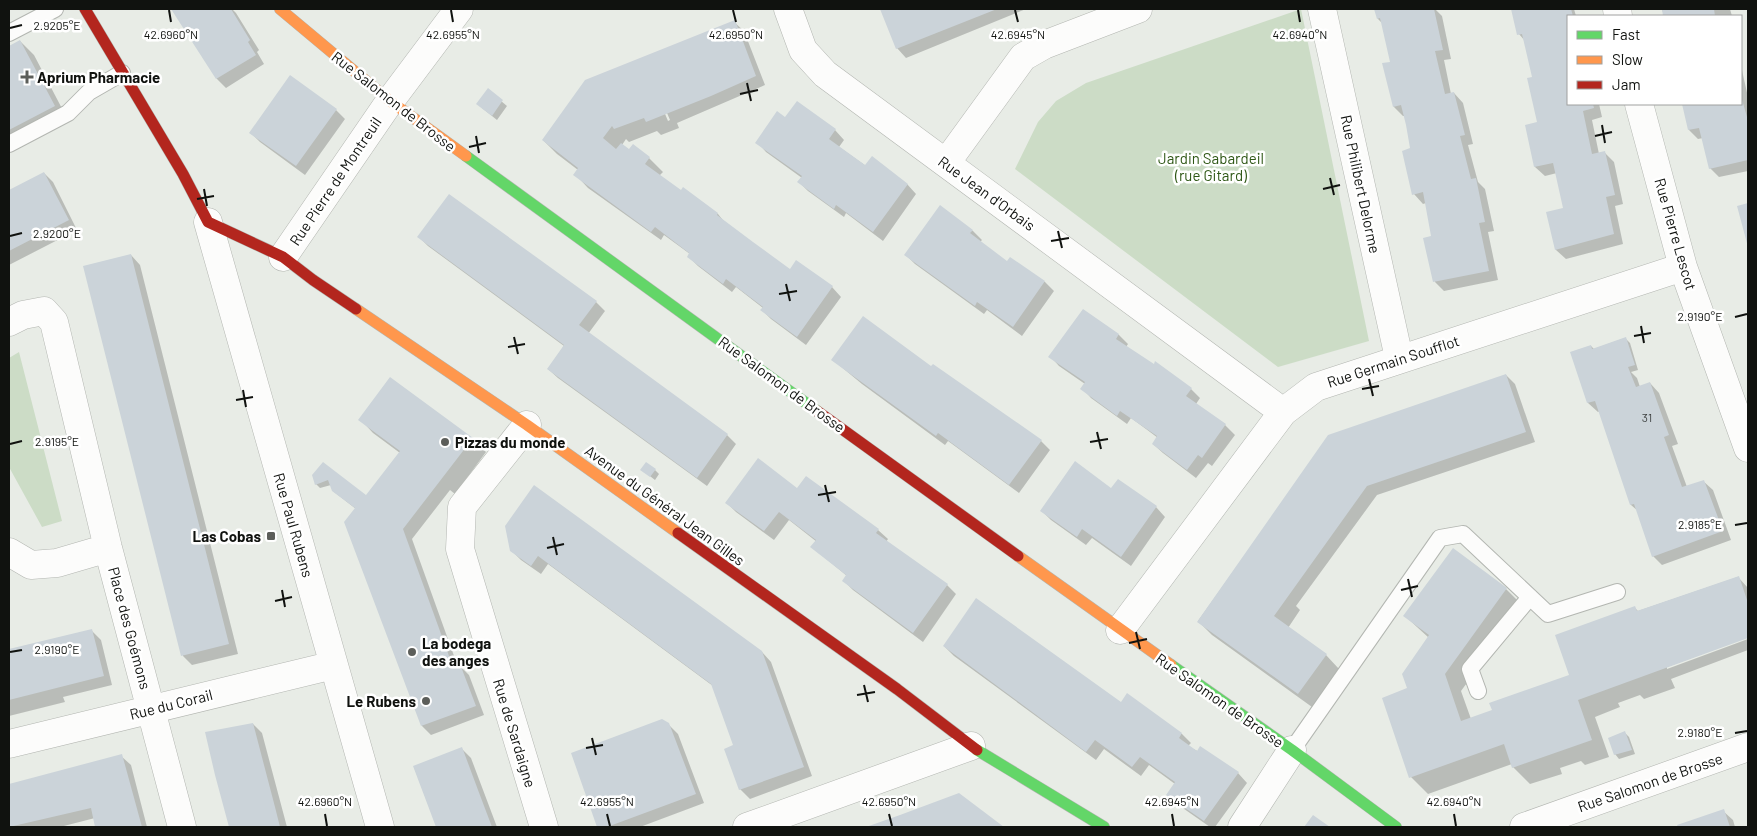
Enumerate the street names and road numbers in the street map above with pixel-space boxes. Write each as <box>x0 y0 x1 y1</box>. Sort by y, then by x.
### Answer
street label: Rue Salomon de Brosse <box>329 47 459 155</box>
street label: Rue Pierre de Montreuil <box>285 113 385 249</box>
street label: Rue Philibert Delorme <box>1338 113 1384 255</box>
street label: Rue Jean d'Orbais <box>935 152 1039 234</box>
street label: Rue Pierre Lescot <box>1651 176 1701 292</box>
street label: Rue Germain Soufflot <box>1325 331 1461 391</box>
street label: Rue Salomon de Brosse <box>715 332 849 436</box>
street label: Avenue du Général Jean Gilles <box>582 441 748 569</box>
street label: Rue Paul Rubens <box>270 471 318 579</box>
street label: Place des Goémons <box>105 565 155 691</box>
street label: Rue Salomon de Brosse <box>1153 649 1287 751</box>
street label: Rue de Sardaigne <box>490 676 540 790</box>
street label: Rue du Corail <box>128 685 214 723</box>
street label: Rue Salomon de Brosse <box>1575 749 1725 815</box>

